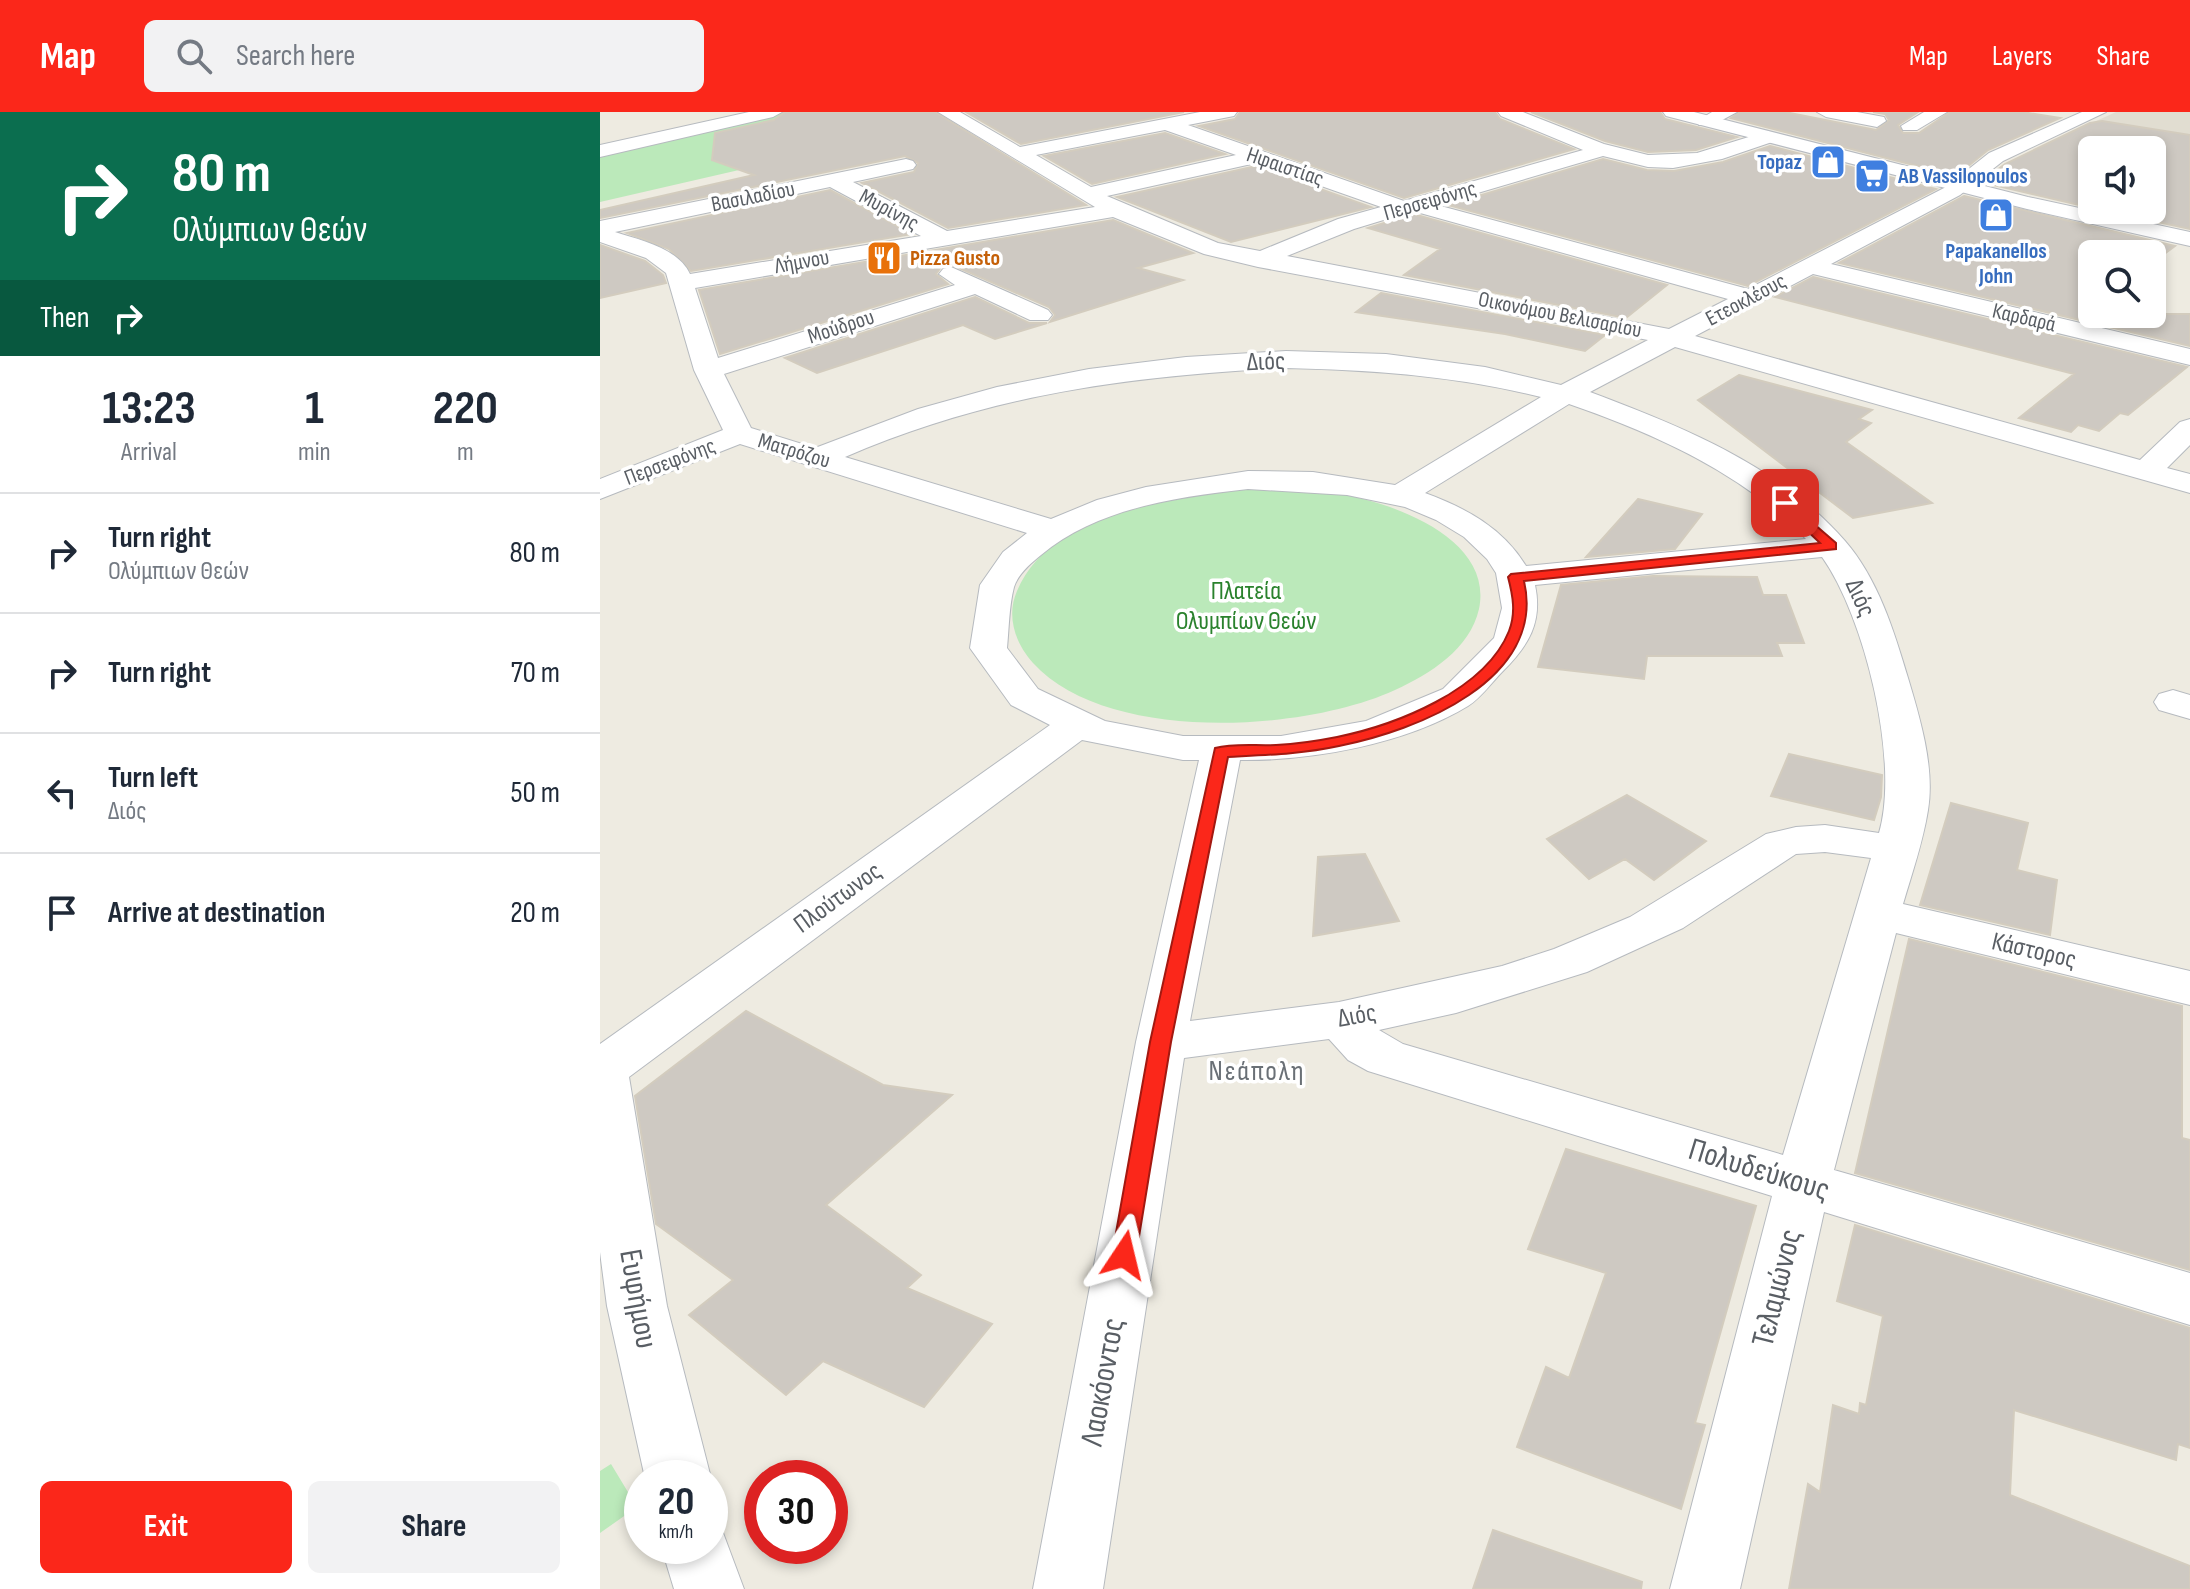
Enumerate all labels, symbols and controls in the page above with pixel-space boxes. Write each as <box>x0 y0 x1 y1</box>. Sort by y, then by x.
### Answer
search box <box>144 20 704 92</box>
text: Map <box>40 34 96 79</box>
icon: search <box>172 34 216 78</box>
text: Search here <box>236 38 355 74</box>
text: Map <box>1909 40 1948 73</box>
text: Layers <box>1992 40 2052 73</box>
text: Share <box>2096 40 2150 73</box>
map controls <box>2078 136 2166 328</box>
button: sound <box>2078 136 2166 224</box>
text: 80 m <box>172 141 271 208</box>
street label: Ηφαιστίας <box>1243 141 1327 193</box>
shop icon: Topaz <box>1809 143 1847 181</box>
icon: right <box>40 144 144 248</box>
place label: Topaz <box>1757 149 1803 176</box>
supermarket icon: AB Vassilopoulos <box>1853 157 1891 195</box>
place label: AB Vassilopoulos <box>1897 163 2028 190</box>
street label: Περσεφόνης <box>1380 175 1480 227</box>
street label: Βασιλαδίου <box>709 176 797 218</box>
street label: Μυρίνης <box>854 183 924 237</box>
shop icon: Papakanellos John <box>1977 196 2015 234</box>
text: Ολύμπιων Θεών <box>172 209 367 252</box>
place label: Papakanellos John <box>1945 238 2047 290</box>
restaurant icon: Pizza Gusto <box>865 239 903 277</box>
button: search <box>2078 240 2166 328</box>
street label: Λήμνου <box>772 244 832 280</box>
place label: Pizza Gusto <box>910 245 1000 272</box>
street label: Ετεοκλέους <box>1701 268 1791 332</box>
street label: Οικονόμου Βελισαρίου <box>1476 286 1644 344</box>
icon: right <box>106 296 150 340</box>
street label: Καρδαρά <box>1990 298 2059 339</box>
text: Then <box>40 300 90 336</box>
street label: Μούδρου <box>804 304 878 350</box>
street label: Διός <box>1246 346 1286 378</box>
text: 13:23 <box>102 380 196 437</box>
text: 1 <box>305 380 324 437</box>
text: 220 <box>433 380 498 437</box>
street label: Ματρόζου <box>755 427 833 475</box>
street label: Περσεφόνης <box>621 432 719 492</box>
text: Arrival <box>121 437 177 468</box>
text: min <box>298 437 331 468</box>
text: m <box>457 437 474 468</box>
pin <box>1751 469 1819 537</box>
icon: arrive <box>1763 481 1807 525</box>
text: Turn right <box>108 520 211 556</box>
icon: right <box>40 531 84 575</box>
text: 80 m <box>509 535 560 571</box>
text: Ολύμπιων Θεών <box>108 556 249 587</box>
street label: Διός <box>1838 574 1882 622</box>
park label: Πλατεία Ολυμπίων Θεών <box>1176 576 1316 637</box>
icon: right <box>40 651 84 695</box>
text: Turn right <box>108 655 211 691</box>
text: 70 m <box>511 655 560 691</box>
text: Turn left <box>108 760 198 796</box>
icon: left <box>40 771 84 815</box>
text: 50 m <box>511 775 560 811</box>
text: Διός <box>108 796 147 827</box>
street label: Πλούτωνος <box>788 856 888 940</box>
icon: arrive <box>40 891 84 935</box>
text: Arrive at destination <box>108 895 325 931</box>
text: 20 m <box>510 895 560 931</box>
street label: Κάστορος <box>1989 926 2079 976</box>
street label: Διός <box>1335 997 1379 1035</box>
district label: Νεάπολη <box>1208 1055 1306 1088</box>
street label: Πολυδεύκους <box>1684 1130 1834 1210</box>
position arrow <box>1082 1213 1166 1297</box>
street label: Τελαμώνος <box>1744 1225 1810 1351</box>
street label: Ευφήμου <box>610 1246 666 1352</box>
street label: Λαοκόοντος <box>1072 1315 1133 1450</box>
speed limit sign: 30 <box>744 1460 848 1564</box>
text: 20 <box>658 1478 694 1526</box>
button: Exit <box>40 1481 292 1573</box>
button: Share <box>308 1481 560 1573</box>
text: km/h <box>659 1520 693 1544</box>

